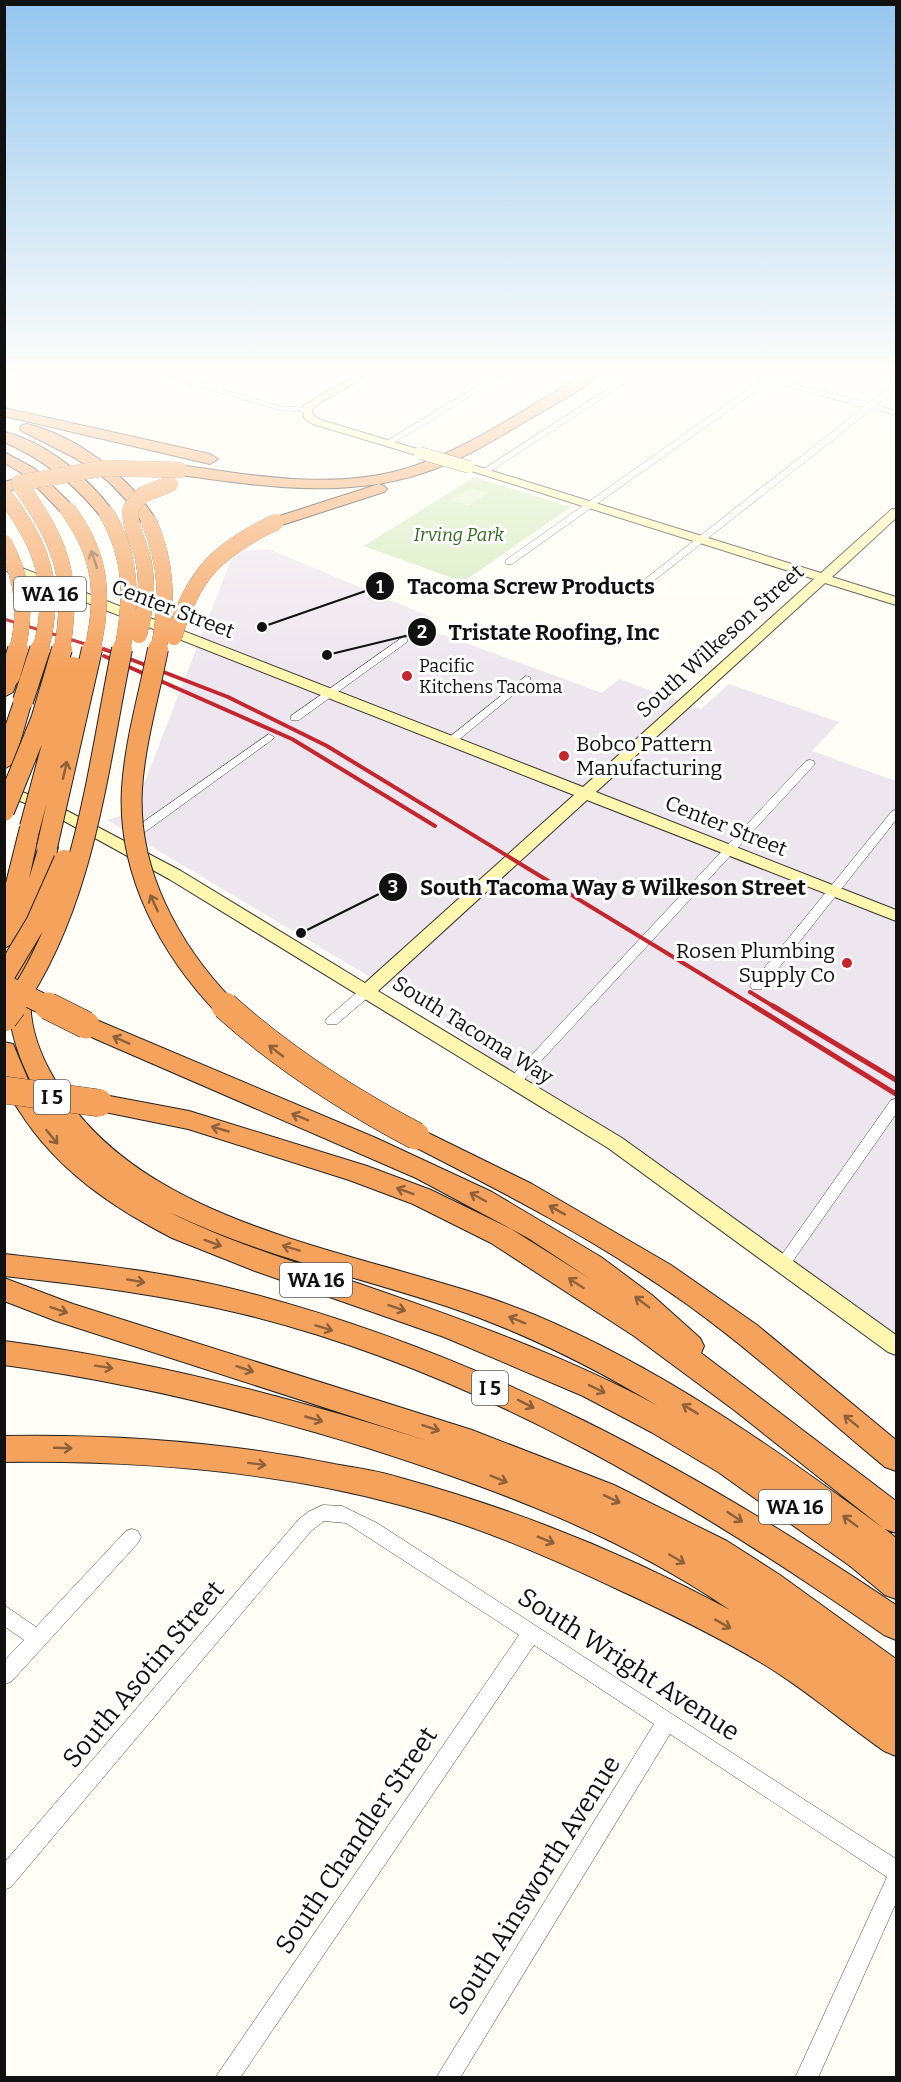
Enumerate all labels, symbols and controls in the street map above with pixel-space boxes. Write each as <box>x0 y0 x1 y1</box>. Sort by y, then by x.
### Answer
park label: Irving Park <box>414 524 504 546</box>
one-way arrow <box>87 550 98 569</box>
street label: South Wilkeson Street <box>631 559 809 723</box>
callout: Tacoma Screw Products <box>365 566 667 606</box>
text: Tacoma Screw Products <box>407 573 655 600</box>
street label: Center Street <box>108 574 238 644</box>
text: 1 <box>376 576 384 598</box>
road number: WA 16 <box>14 577 86 611</box>
callout: Tristate Roofing, Inc <box>407 612 672 652</box>
text: Tristate Roofing, Inc <box>449 619 659 646</box>
text: 2 <box>417 621 427 643</box>
place label: Pacific Kitchens Tacoma <box>419 655 562 698</box>
marker: Pacific Kitchens Tacoma <box>400 669 414 683</box>
place label: Bobco Pattern Manufacturing <box>576 731 722 781</box>
marker: Bobco Pattern Manufacturing <box>557 749 571 763</box>
one-way arrow <box>60 761 72 780</box>
street label: Center Street <box>661 790 791 862</box>
callout: South Tacoma Way & Wilkeson Street <box>378 867 818 907</box>
text: South Tacoma Way & Wilkeson Street <box>420 874 806 901</box>
text: 3 <box>388 876 398 898</box>
one-way arrow <box>147 894 159 912</box>
place label: Rosen Plumbing Supply Co <box>676 938 835 988</box>
marker: Rosen Plumbing Supply Co <box>840 956 854 970</box>
street label: South Tacoma Way <box>388 970 559 1090</box>
one-way arrow <box>113 1034 131 1045</box>
one-way arrow <box>269 1045 285 1057</box>
road number: I 5 <box>34 1080 70 1114</box>
one-way arrow <box>292 1111 310 1122</box>
one-way arrow <box>211 1123 230 1135</box>
one-way arrow <box>46 1129 59 1145</box>
one-way arrow <box>396 1184 415 1195</box>
one-way arrow <box>469 1191 487 1203</box>
one-way arrow <box>549 1204 566 1216</box>
one-way arrow <box>203 1238 222 1249</box>
one-way arrow <box>282 1242 301 1253</box>
road number: WA 16 <box>280 1263 352 1297</box>
one-way arrow <box>125 1275 145 1286</box>
one-way arrow <box>568 1277 585 1289</box>
one-way arrow <box>634 1296 650 1309</box>
one-way arrow <box>387 1304 406 1315</box>
one-way arrow <box>49 1306 68 1317</box>
one-way arrow <box>508 1314 527 1325</box>
one-way arrow <box>315 1323 334 1334</box>
one-way arrow <box>94 1362 113 1373</box>
one-way arrow <box>235 1364 254 1375</box>
road number: I 5 <box>472 1371 508 1405</box>
one-way arrow <box>587 1384 605 1396</box>
one-way arrow <box>517 1399 535 1410</box>
one-way arrow <box>682 1403 699 1415</box>
one-way arrow <box>304 1414 323 1425</box>
one-way arrow <box>844 1414 859 1428</box>
one-way arrow <box>421 1423 440 1434</box>
one-way arrow <box>52 1442 72 1454</box>
one-way arrow <box>247 1459 267 1470</box>
one-way arrow <box>489 1474 508 1485</box>
road number: WA 16 <box>759 1490 831 1524</box>
one-way arrow <box>602 1494 621 1505</box>
one-way arrow <box>726 1511 742 1523</box>
one-way arrow <box>842 1515 858 1527</box>
one-way arrow <box>537 1536 555 1547</box>
one-way arrow <box>668 1553 685 1565</box>
street label: South Asotin Street <box>56 1574 231 1774</box>
street label: South Wright Avenue <box>512 1581 745 1748</box>
one-way arrow <box>714 1618 731 1630</box>
street label: South Chandler Street <box>269 1720 444 1960</box>
street label: South Ainsworth Avenue <box>442 1750 627 2021</box>

